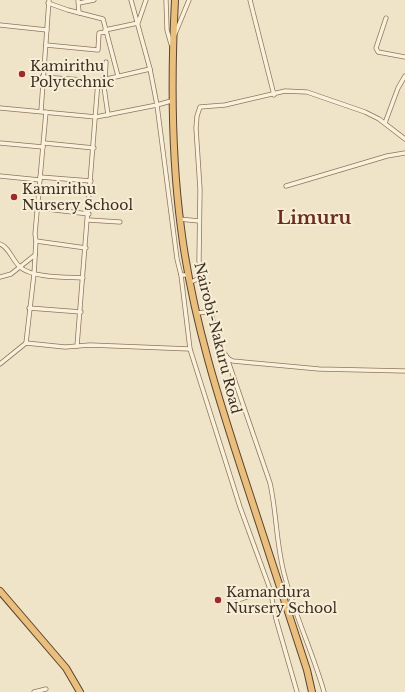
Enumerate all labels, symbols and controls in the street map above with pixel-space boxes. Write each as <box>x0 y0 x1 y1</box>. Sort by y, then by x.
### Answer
place label: Kamirithu Polytechnic <box>30 57 115 91</box>
marker: Kamirithu Polytechnic <box>17 69 27 79</box>
place label: Kamirithu Nursery School <box>22 180 133 214</box>
marker: Kamirithu Nursery School <box>9 192 19 202</box>
district label: Limuru <box>277 207 351 229</box>
street label: Nairobi-Nakuru Road <box>190 260 246 416</box>
place label: Kamandura Nursery School <box>226 583 337 617</box>
marker: Kamandura Nursery School <box>213 595 223 605</box>

